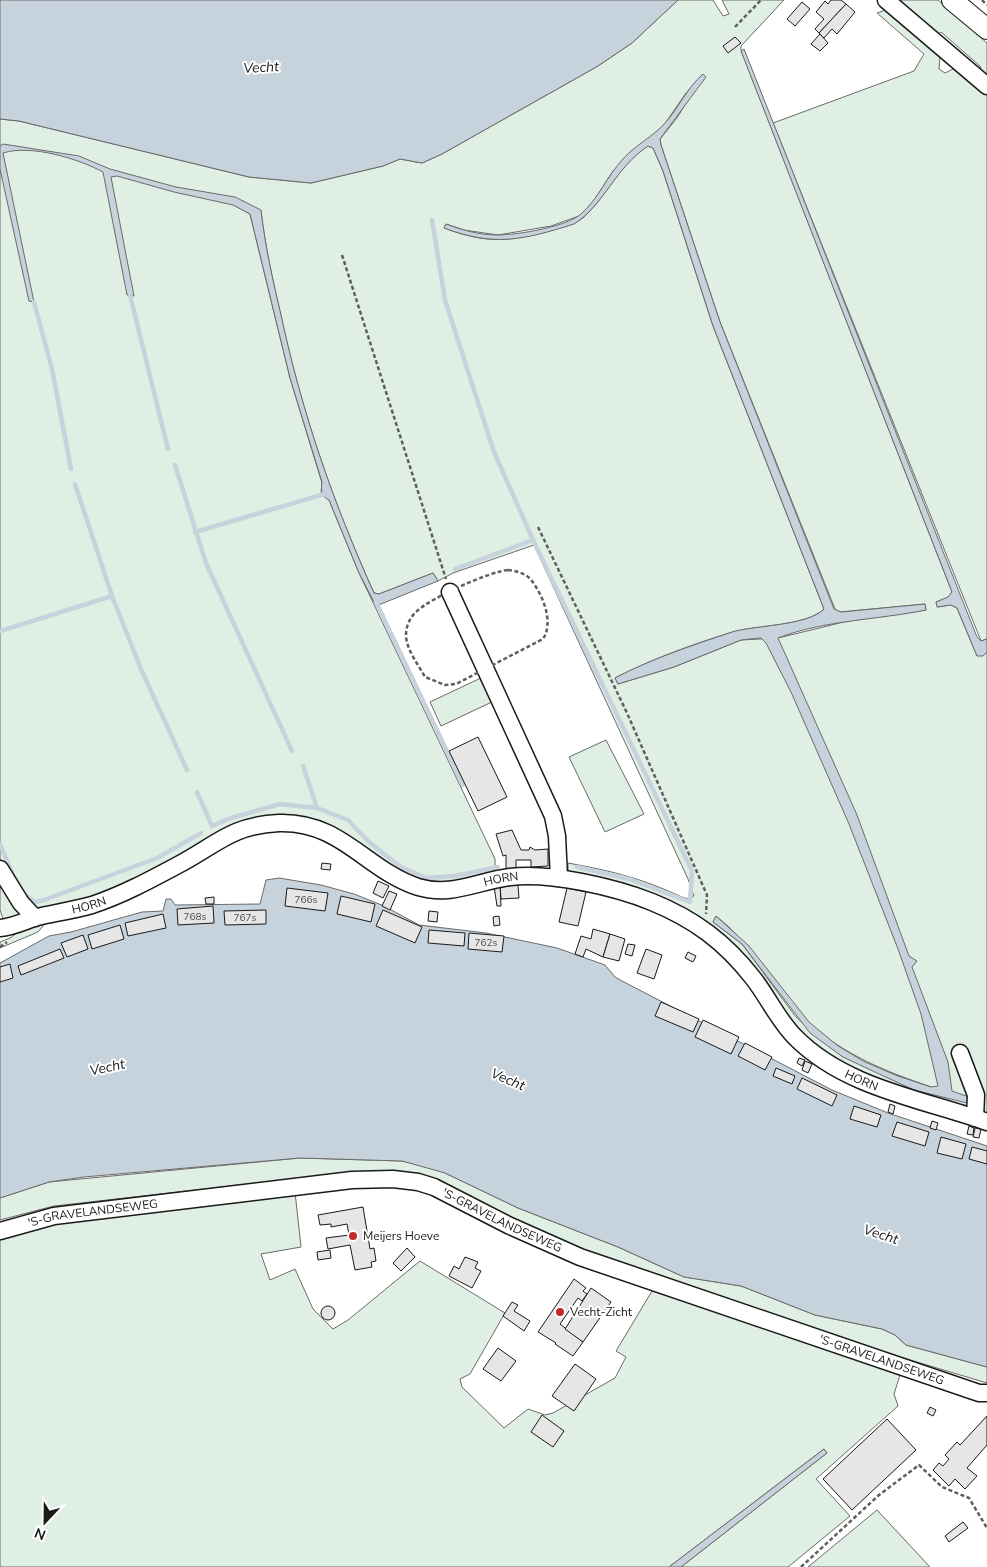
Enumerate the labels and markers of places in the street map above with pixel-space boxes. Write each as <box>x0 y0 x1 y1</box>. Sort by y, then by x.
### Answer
place label: Meijers Hoeve <box>363 1228 439 1244</box>
marker: Meijers Hoeve <box>347 1230 359 1242</box>
place label: Vecht-Zicht <box>569 1304 633 1320</box>
marker: Vecht-Zicht <box>554 1306 566 1318</box>

